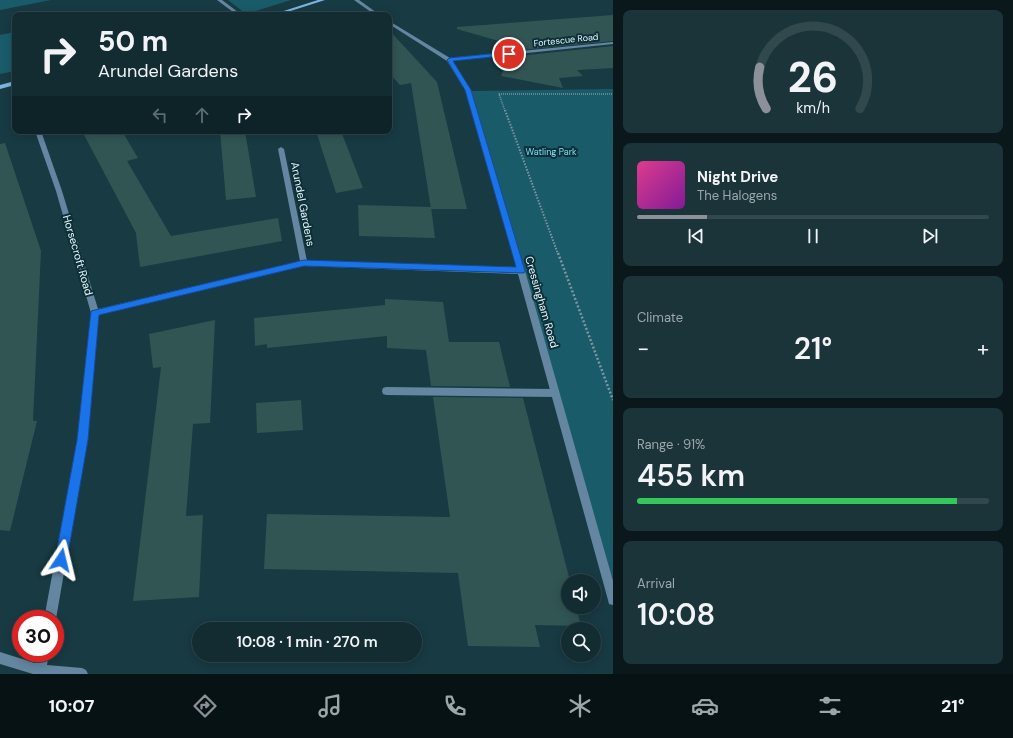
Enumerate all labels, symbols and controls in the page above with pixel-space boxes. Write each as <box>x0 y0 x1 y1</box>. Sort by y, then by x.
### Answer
text: 50 m <box>98 23 168 60</box>
icon: right <box>32 28 84 80</box>
street label: Fortescue Road <box>533 31 599 49</box>
pin <box>492 37 526 71</box>
icon: arrive <box>498 43 520 65</box>
text: 26 <box>788 51 838 105</box>
text: Arundel Gardens <box>98 59 238 83</box>
text: km/h <box>796 99 830 117</box>
icon: left <box>149 104 171 126</box>
icon: ahead <box>191 104 213 126</box>
icon: right <box>233 104 255 126</box>
park label: Watling Park <box>525 146 577 158</box>
street label: Arundel Gardens <box>288 161 318 247</box>
text: Night Drive <box>697 167 778 187</box>
text: The Halogens <box>697 187 777 204</box>
street label: Horsecroft Road <box>60 213 96 297</box>
icon: previous <box>685 225 707 247</box>
icon: pause <box>802 225 824 247</box>
icon: next <box>919 225 941 247</box>
street label: Cressingham Road <box>522 255 562 350</box>
text: Climate <box>637 309 683 326</box>
text: 21° <box>794 329 832 368</box>
text: − <box>637 334 649 363</box>
text: + <box>977 334 989 363</box>
text: Range · 91% <box>637 436 705 453</box>
text: 455 km <box>637 456 745 495</box>
position arrow <box>40 539 82 581</box>
map controls <box>561 574 601 662</box>
button: sound <box>561 574 601 614</box>
text: Arrival <box>637 575 675 592</box>
text: 10:08 <box>637 595 715 634</box>
speed limit sign: 30 <box>12 610 64 662</box>
button: search <box>561 622 601 662</box>
text: 10:08 · 1 min · 270 m <box>236 632 378 652</box>
icon: directions <box>191 692 219 720</box>
icon: music <box>316 692 344 720</box>
icon: phone <box>441 692 469 720</box>
icon: climate <box>566 692 594 720</box>
icon: car <box>691 692 719 720</box>
icon: filters <box>816 692 844 720</box>
text: 10:07 <box>48 694 94 718</box>
text: 21° <box>941 694 964 718</box>

